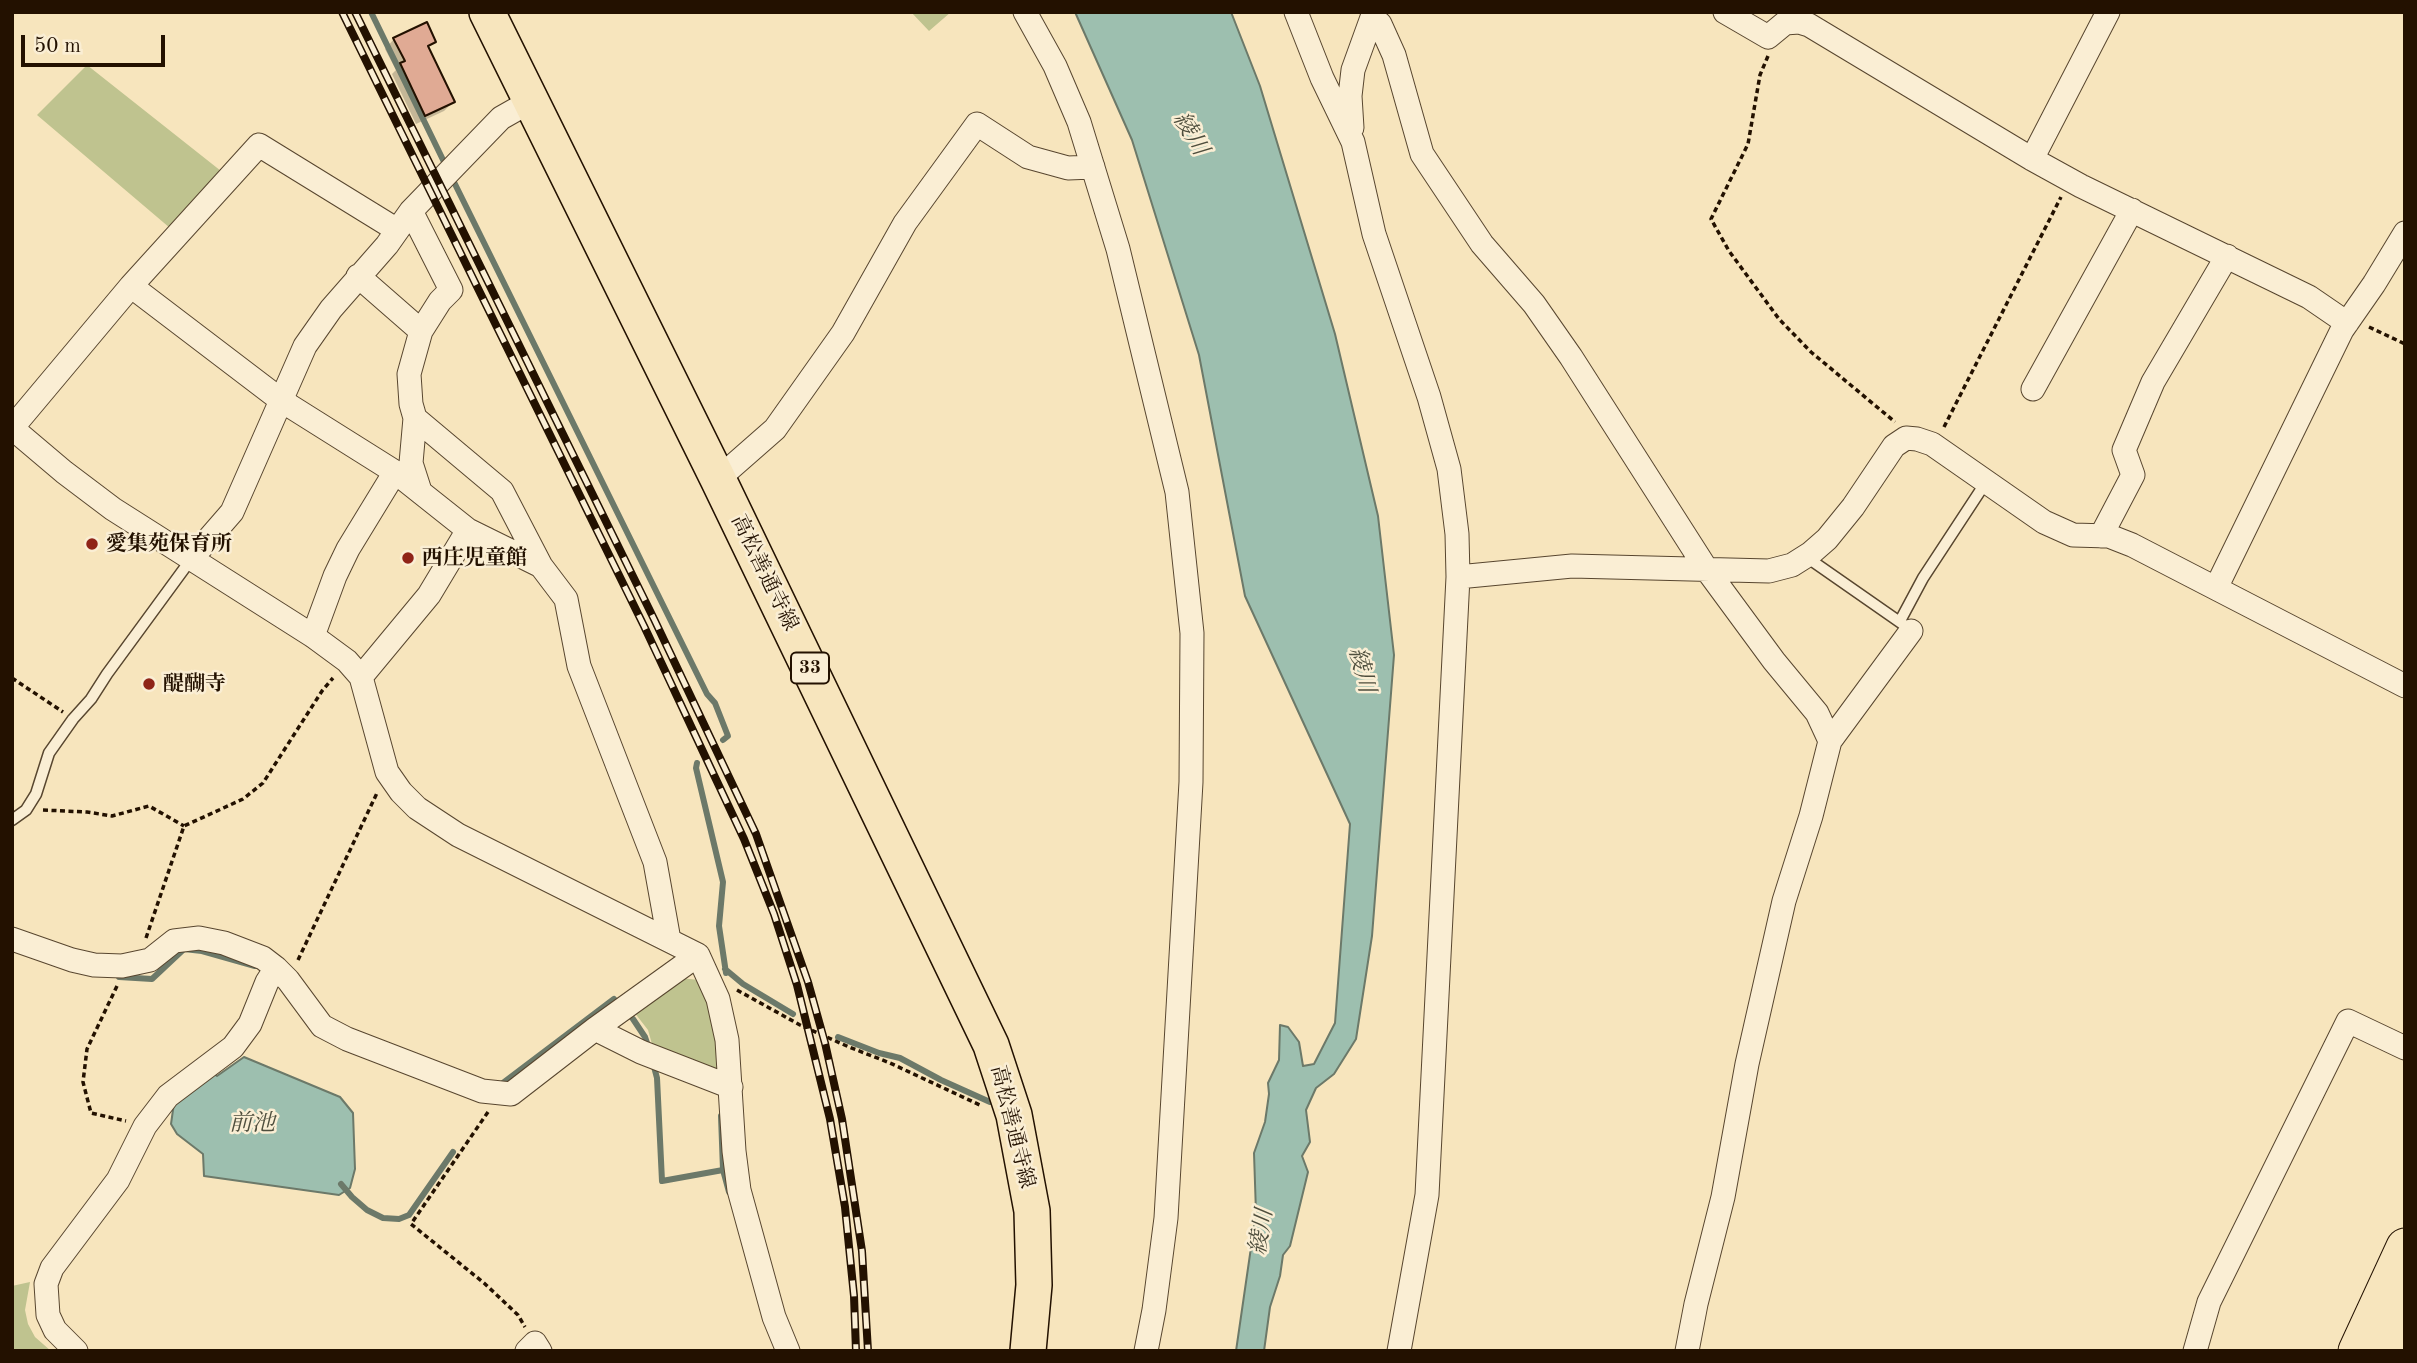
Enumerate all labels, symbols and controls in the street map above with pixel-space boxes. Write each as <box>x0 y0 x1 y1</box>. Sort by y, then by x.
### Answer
scale bar <box>24 21 168 65</box>
text: 50 m <box>34 36 81 57</box>
water label: 綾川 <box>1166 107 1214 161</box>
street label: 高松善通寺線 <box>725 511 803 635</box>
place label: 愛集苑保育所 <box>106 531 232 557</box>
marker: 愛集苑保育所 <box>84 536 100 552</box>
place label: 西庄児童館 <box>422 545 527 571</box>
marker: 西庄児童館 <box>400 550 416 566</box>
water label: 綾川 <box>1342 644 1380 696</box>
road number: 33 <box>791 652 829 684</box>
place label: 醍醐寺 <box>163 671 226 697</box>
marker: 醍醐寺 <box>141 676 157 692</box>
street label: 高松善通寺線 <box>985 1063 1039 1191</box>
water label: 前池 <box>229 1110 275 1138</box>
water label: 綾川 <box>1245 1207 1279 1257</box>

